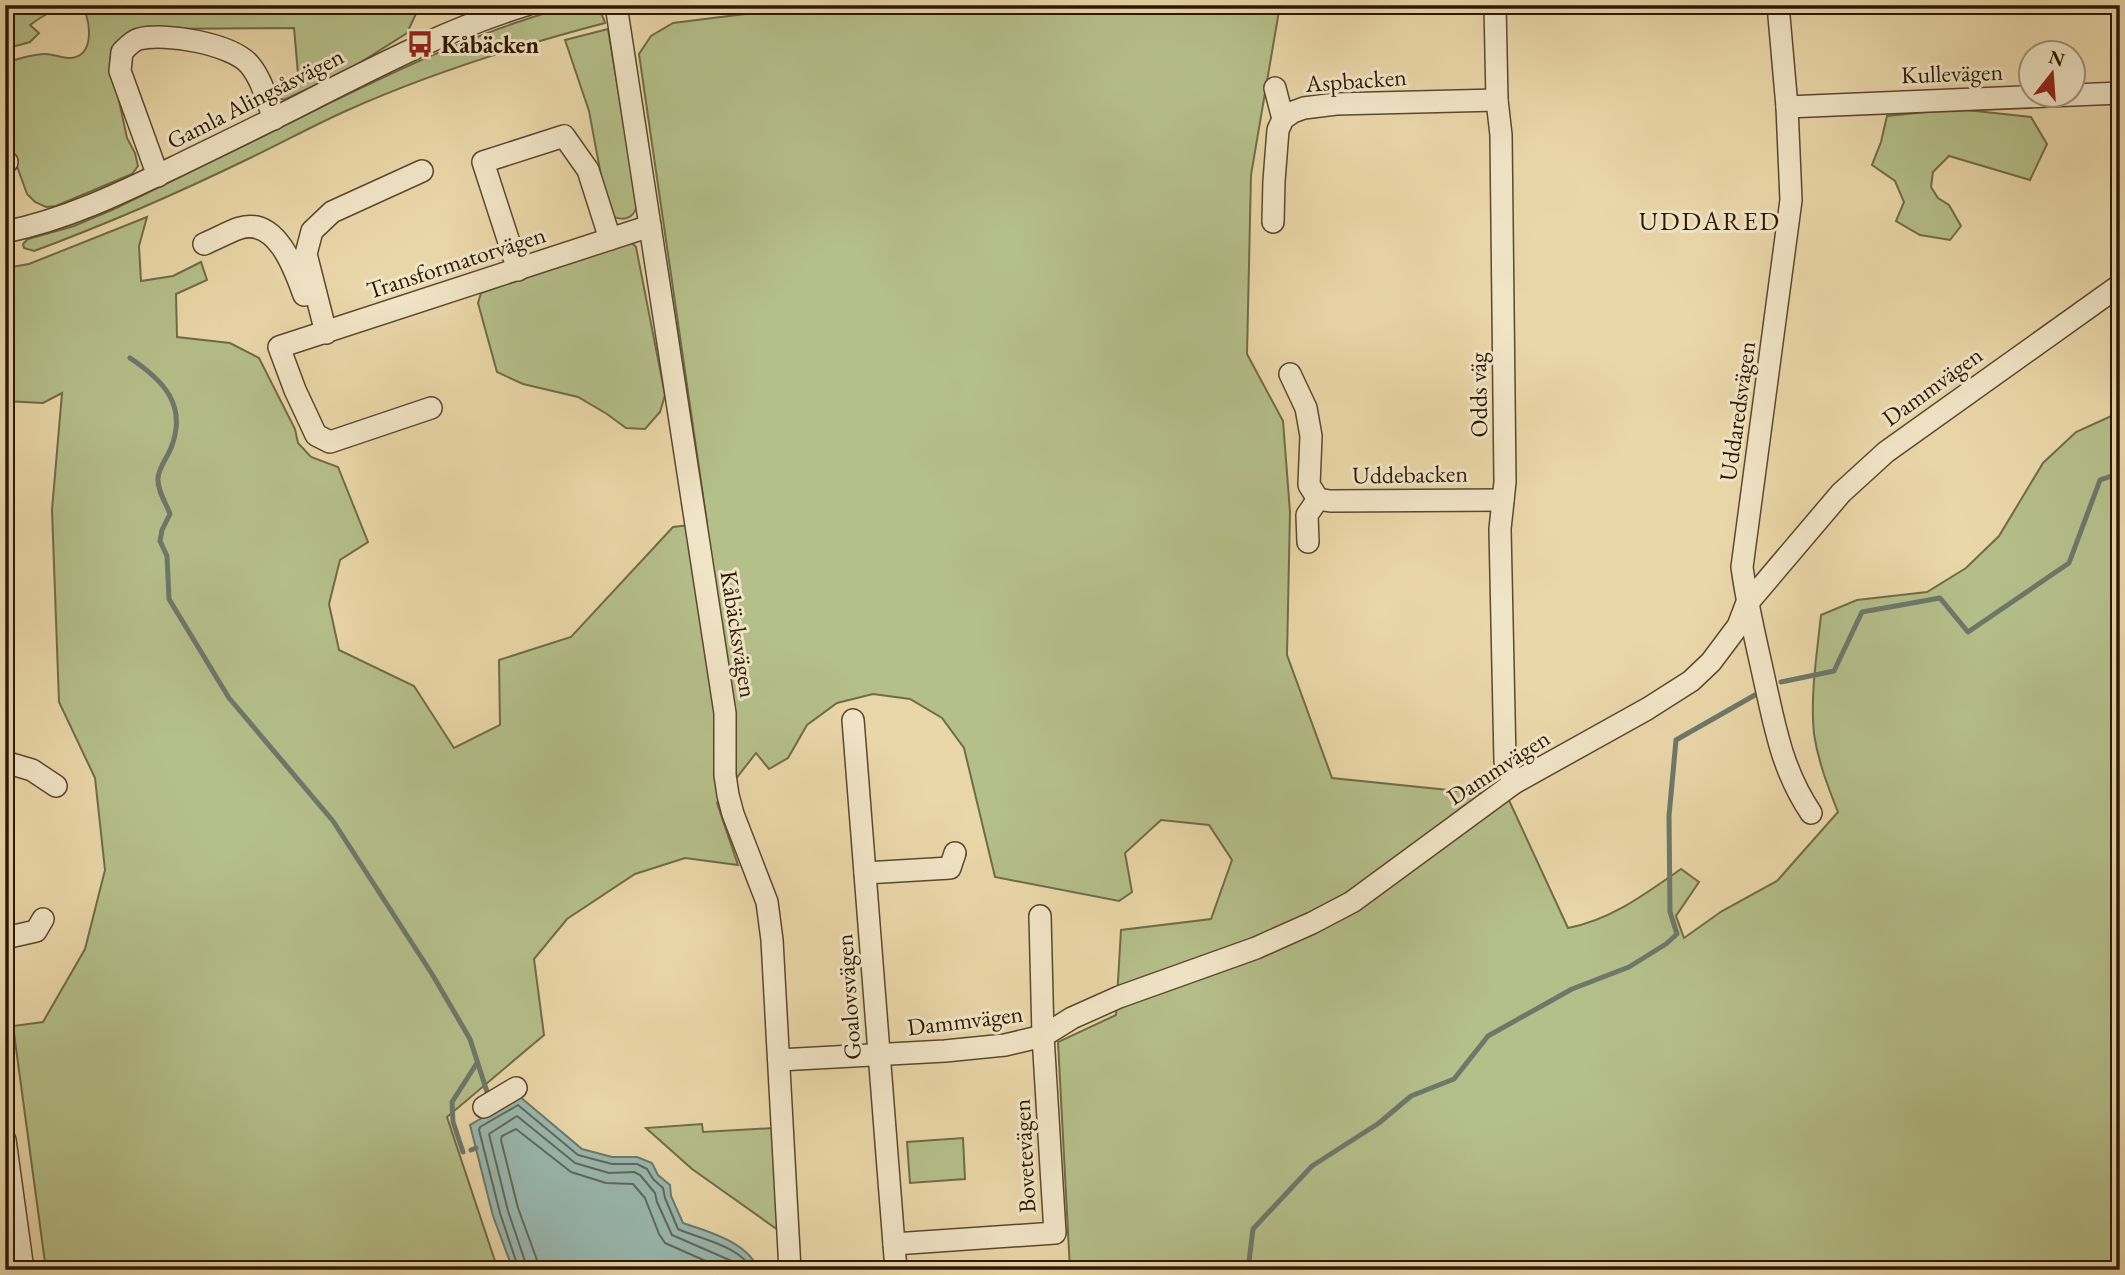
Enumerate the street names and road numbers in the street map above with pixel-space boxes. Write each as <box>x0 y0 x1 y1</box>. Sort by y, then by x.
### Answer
street label: Gamla Alingsåsvägen <box>161 40 349 156</box>
street label: Kullevägen <box>1900 56 2004 90</box>
street label: Aspbacken <box>1303 61 1408 99</box>
street label: Transformatorvägen <box>363 218 550 306</box>
street label: Uddaredsvägen <box>1712 339 1762 483</box>
street label: Dammvägen <box>1876 339 1989 433</box>
street label: Odds väg <box>1462 352 1494 438</box>
street label: Uddebacken <box>1352 457 1469 491</box>
street label: Kåbäcksvägen <box>714 568 764 700</box>
street label: Dammvägen <box>1441 722 1556 812</box>
street label: Goalovsvägen <box>828 933 868 1061</box>
street label: Dammvägen <box>905 997 1025 1042</box>
street label: Bovetevägen <box>1006 1098 1042 1214</box>

